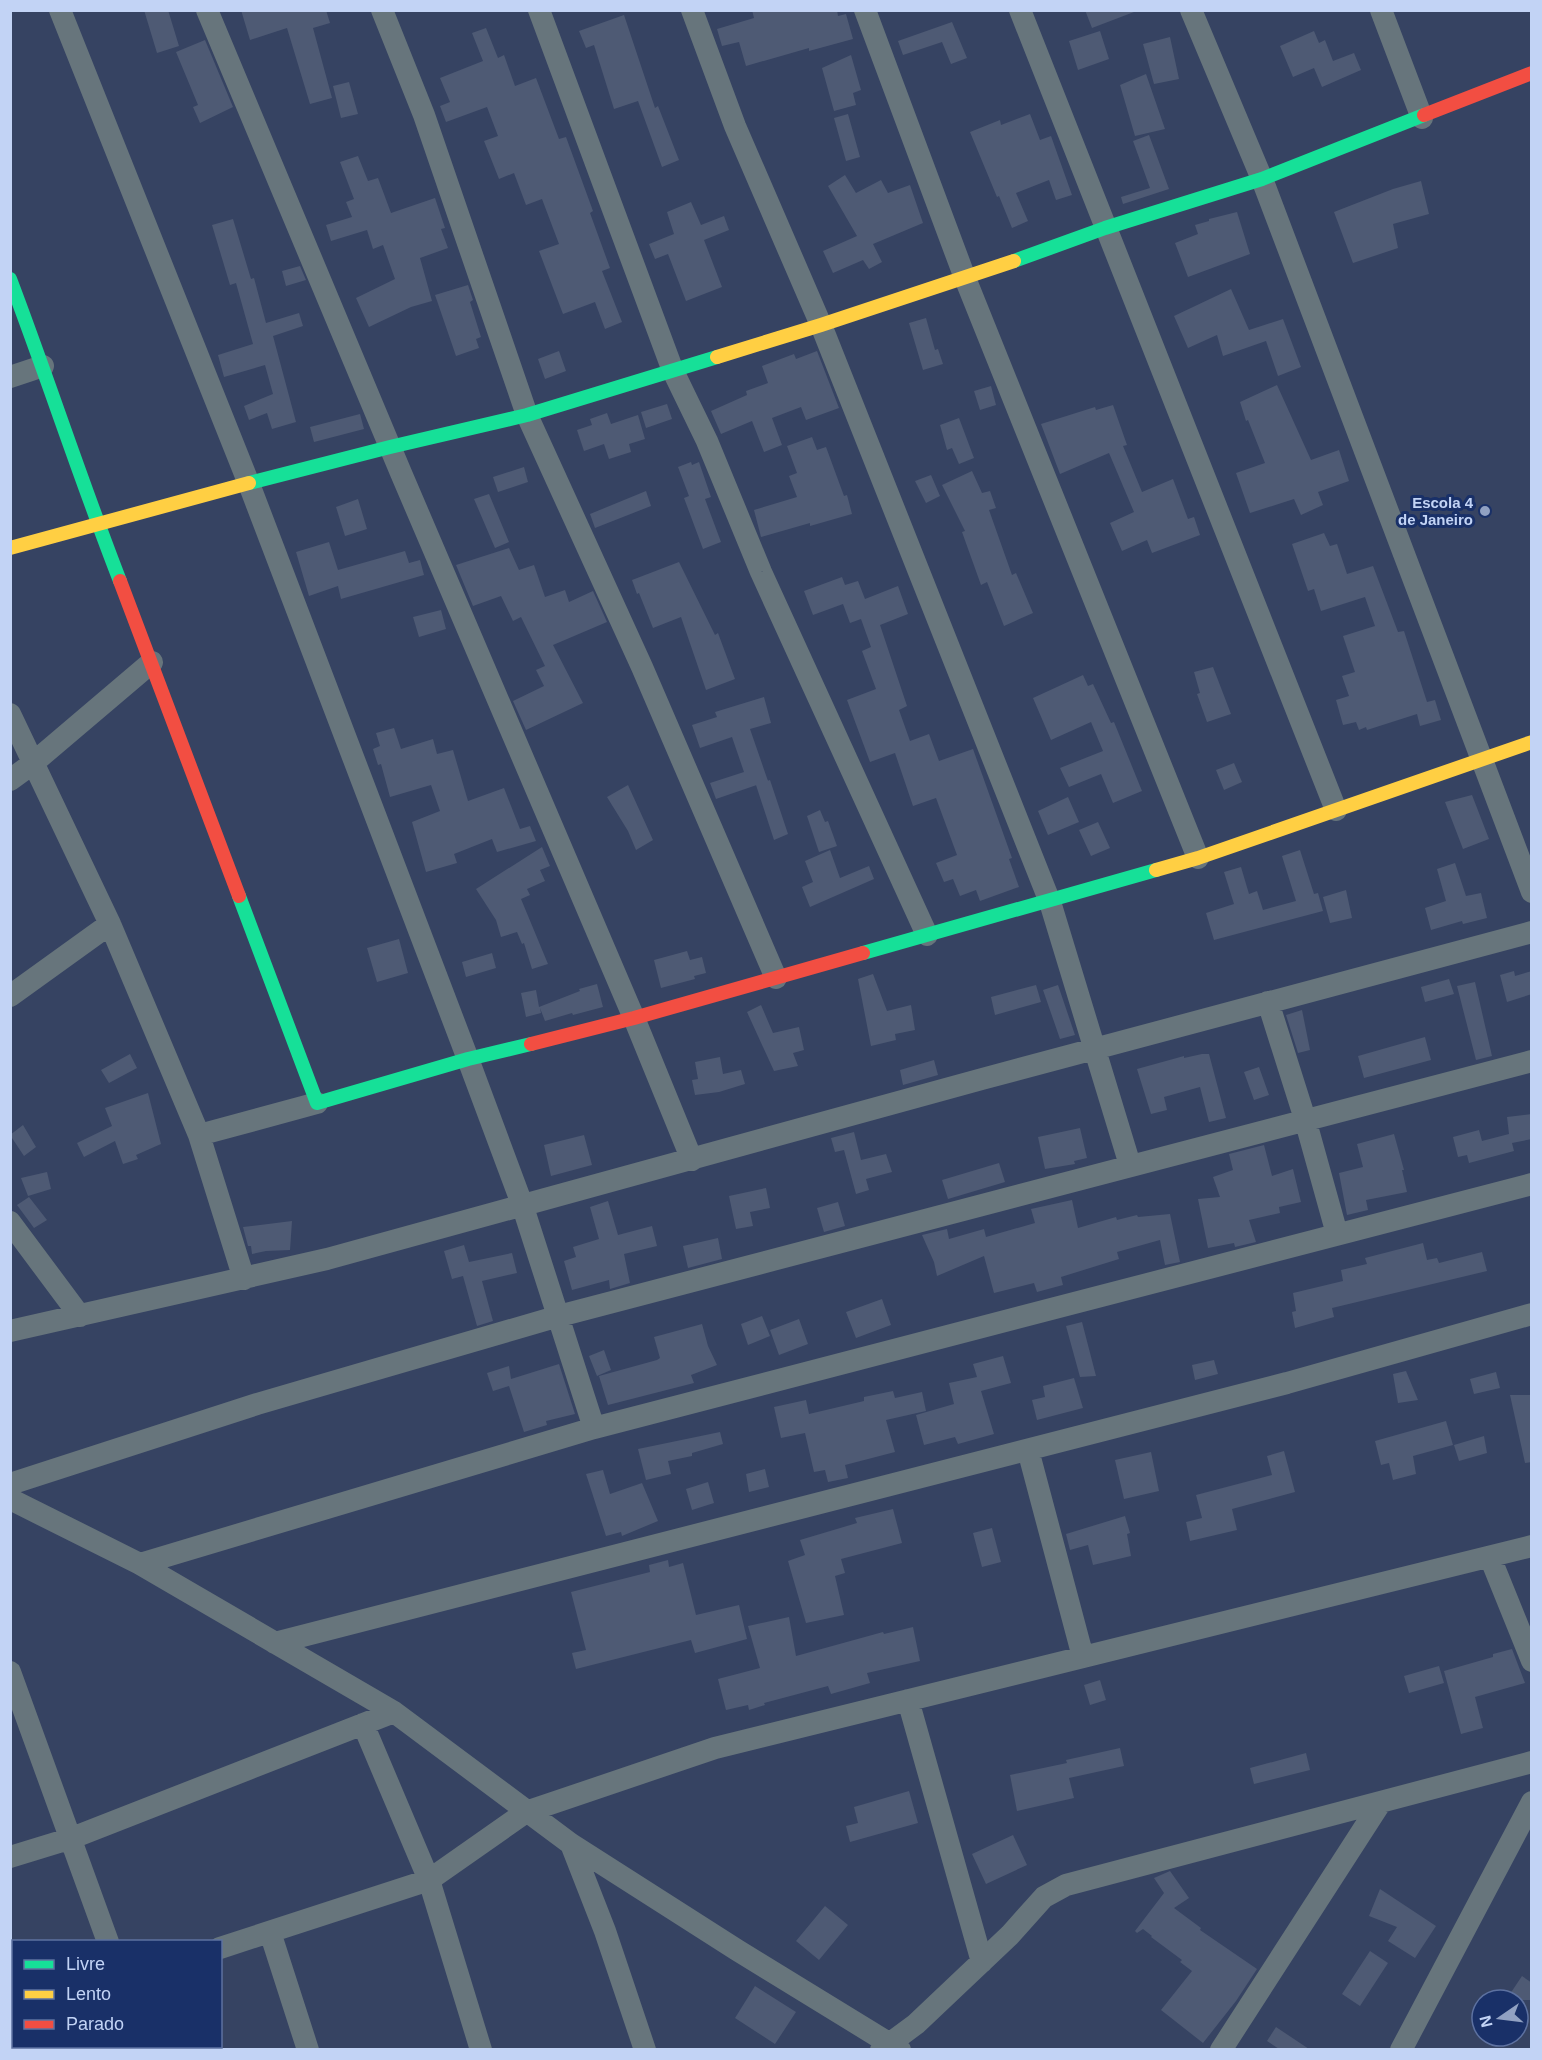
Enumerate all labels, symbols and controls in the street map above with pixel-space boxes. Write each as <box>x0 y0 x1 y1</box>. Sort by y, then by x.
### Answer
place label: Escola 4 de Janeiro <box>1398 494 1474 528</box>
marker: Escola 4 de Janeiro <box>1478 504 1492 518</box>
legend <box>12 1940 222 2048</box>
text: Livre <box>66 1954 105 1974</box>
text: Lento <box>66 1984 111 2004</box>
north arrow <box>1470 1988 1530 2048</box>
text: Parado <box>66 2014 124 2034</box>
text: N <box>1476 2014 1496 2029</box>

